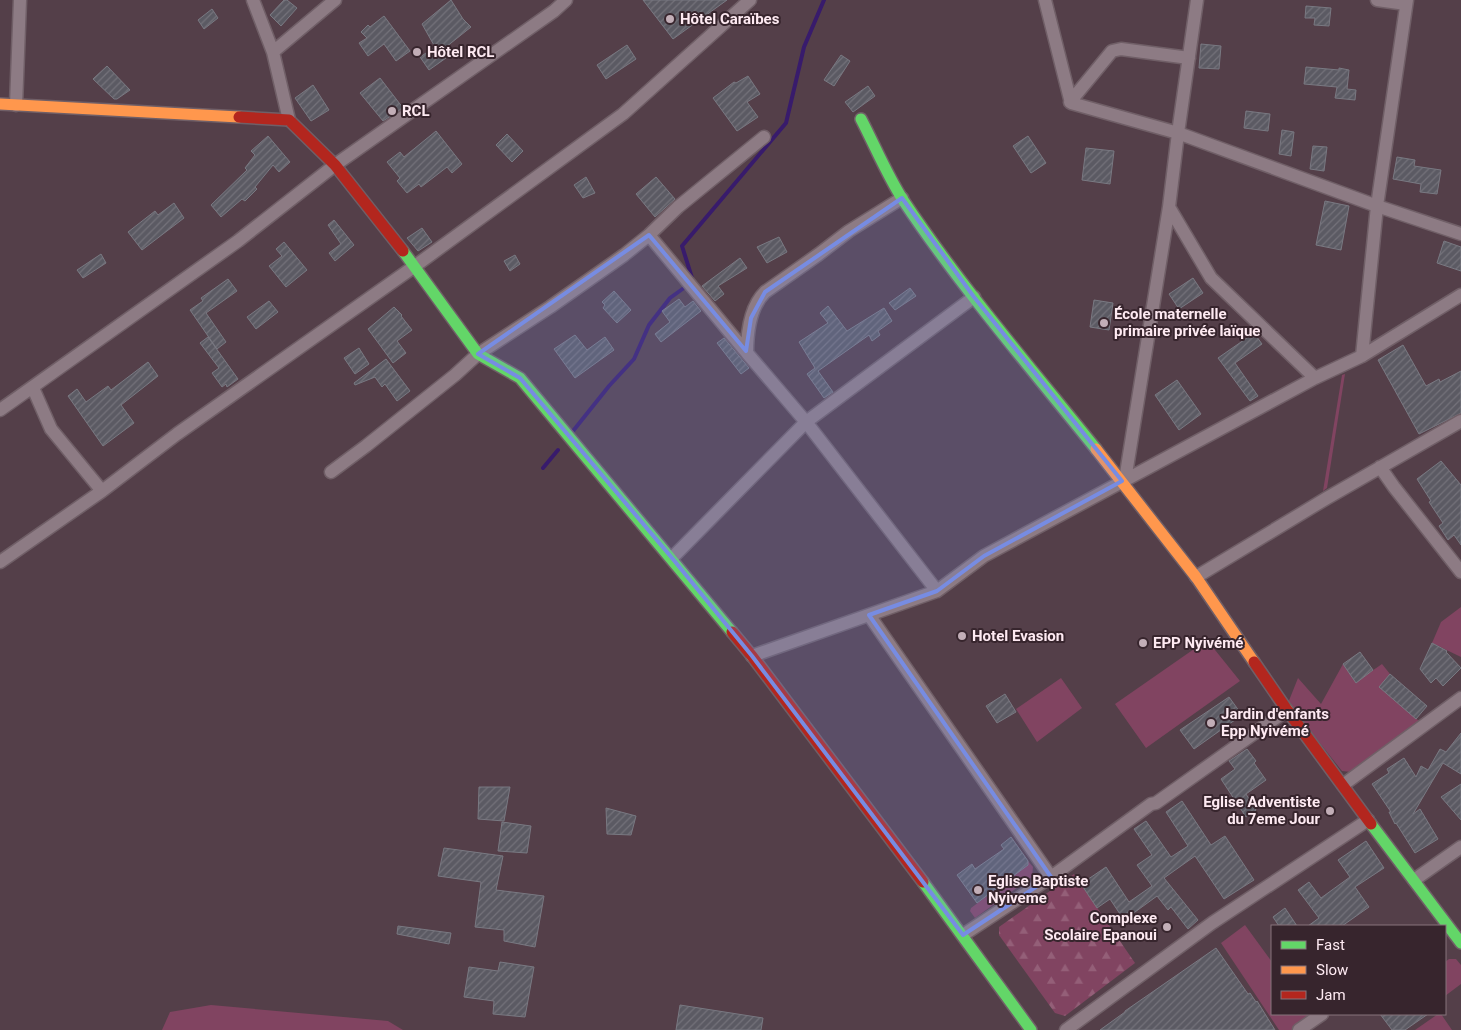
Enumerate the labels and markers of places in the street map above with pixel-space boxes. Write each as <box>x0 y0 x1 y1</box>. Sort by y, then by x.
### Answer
place label: Hôtel Caraïbes <box>680 10 780 28</box>
marker: Hôtel Caraïbes <box>664 13 676 25</box>
place label: Hôtel RCL <box>427 43 494 61</box>
marker: Hôtel RCL <box>411 46 423 58</box>
place label: RCL <box>402 102 430 120</box>
marker: RCL <box>386 105 398 117</box>
place label: École maternelle primaire privée laïque <box>1114 305 1260 340</box>
marker: École maternelle primaire privée laïque <box>1098 317 1110 329</box>
place label: Hotel Evasion <box>972 627 1064 645</box>
marker: Hotel Evasion <box>956 630 968 642</box>
place label: EPP Nyivémé <box>1153 634 1243 652</box>
marker: EPP Nyivémé <box>1137 637 1149 649</box>
place label: Jardin d'enfants Epp Nyivémé <box>1221 705 1329 740</box>
marker: Jardin d'enfants Epp Nyivémé <box>1205 717 1217 729</box>
place label: Eglise Adventiste du 7eme Jour <box>1203 793 1321 828</box>
marker: Eglise Adventiste du 7eme Jour <box>1324 805 1336 817</box>
place label: Eglise Baptiste Nyiveme <box>988 872 1088 907</box>
marker: Eglise Baptiste Nyiveme <box>972 884 984 896</box>
place label: Complexe Scolaire Epanoui <box>1044 909 1157 944</box>
marker: Complexe Scolaire Epanoui <box>1161 921 1173 933</box>

